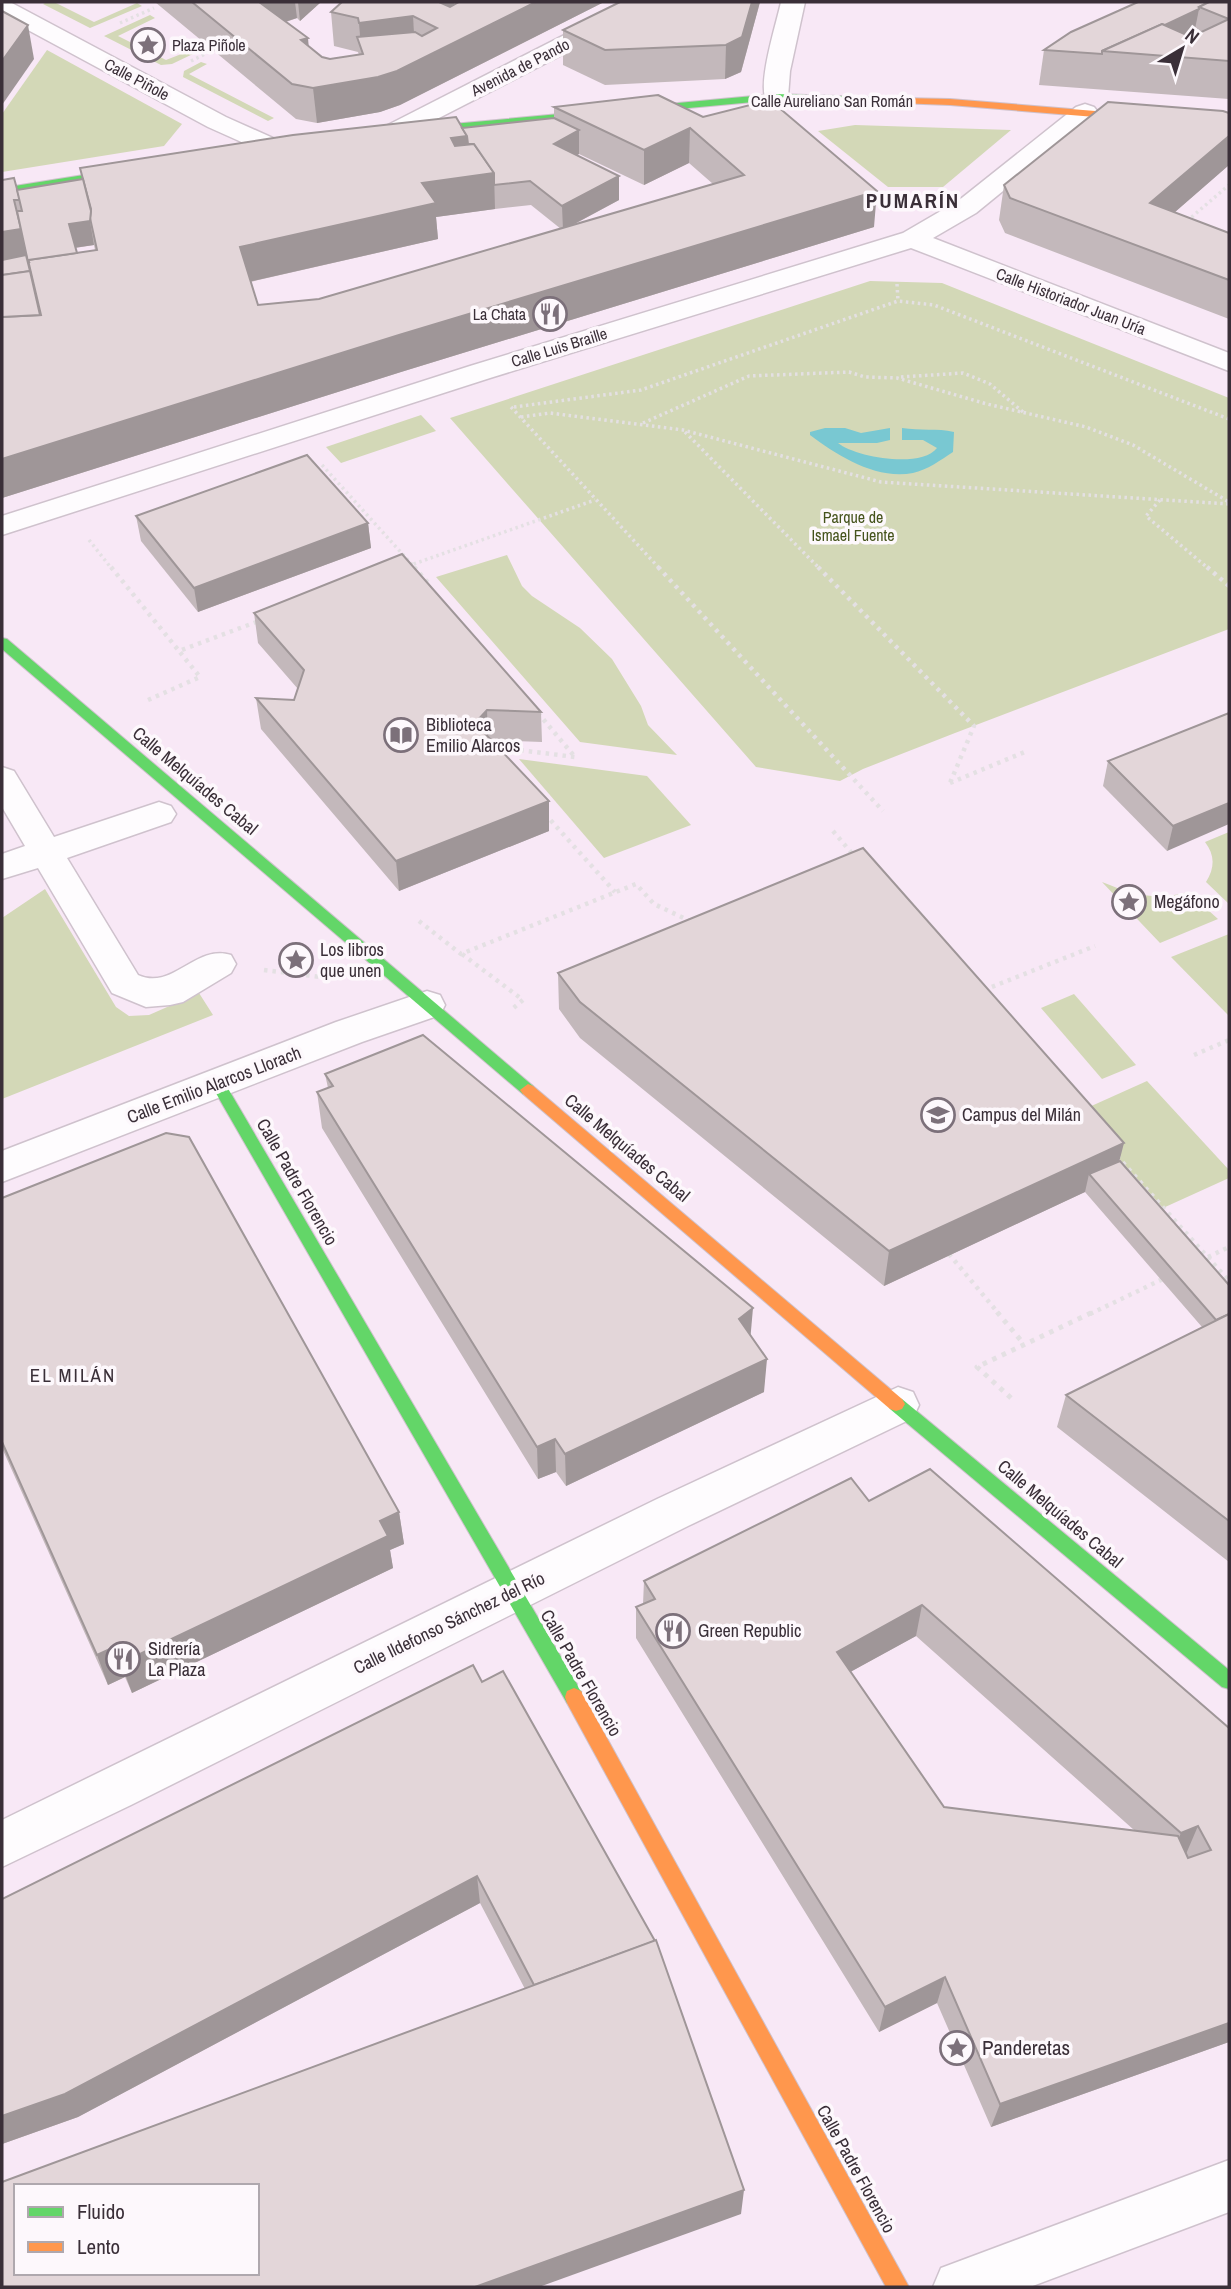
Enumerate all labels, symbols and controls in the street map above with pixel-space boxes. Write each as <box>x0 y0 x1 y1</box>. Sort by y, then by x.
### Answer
north arrow <box>1147 14 1217 84</box>
text: N <box>1180 22 1205 49</box>
place icon: Plaza Piñole <box>129 26 167 64</box>
street label: Avenida de Pando <box>466 33 573 102</box>
place label: Plaza Piñole <box>172 34 246 56</box>
street label: Calle Piñole <box>101 53 173 105</box>
street label: Calle Aureliano San Román <box>751 90 913 112</box>
district label: PUMARÍN <box>866 186 960 215</box>
street label: Calle Historiador Juan Uría <box>993 262 1150 340</box>
restaurant icon: La Chata <box>531 295 569 333</box>
place label: La Chata <box>473 303 527 325</box>
street label: Calle Luis Braille <box>508 322 610 372</box>
park label: Parque de Ismael Fuente <box>811 506 895 546</box>
place label: Biblioteca Emilio Alarcos <box>426 712 520 758</box>
library icon: Biblioteca Emilio Alarcos <box>382 716 420 754</box>
street label: Calle Melquíades Cabal <box>127 721 263 841</box>
place icon: Megáfono <box>1110 883 1148 921</box>
place label: Megáfono <box>1154 889 1220 914</box>
place label: Los libros que unen <box>320 937 384 983</box>
place icon: Los libros que unen <box>277 941 315 979</box>
street label: Calle Emilio Alarcos Llorach <box>123 1040 304 1129</box>
street label: Calle Melquíades Cabal <box>559 1088 695 1208</box>
school or university icon: Campus del Milán <box>919 1096 957 1134</box>
place label: Campus del Milán <box>962 1102 1081 1127</box>
street label: Calle Padre Florencio <box>251 1114 344 1250</box>
district label: EL MILÁN <box>30 1362 116 1388</box>
street label: Calle Melquíades Cabal <box>992 1454 1128 1574</box>
street label: Calle Ildefonso Sánchez del Río <box>349 1565 549 1680</box>
street label: Calle Padre Florencio <box>535 1605 628 1741</box>
restaurant icon: Green Republic <box>654 1612 692 1650</box>
place label: Green Republic <box>698 1618 801 1643</box>
place label: Sidrería La Plaza <box>148 1636 205 1682</box>
restaurant icon: Sidrería La Plaza <box>104 1640 142 1678</box>
place icon: Panderetas <box>938 2029 976 2067</box>
place label: Panderetas <box>982 2033 1070 2062</box>
street label: Calle Padre Florencio <box>811 2100 902 2237</box>
legend <box>14 2184 259 2275</box>
text: Fluido <box>77 2197 125 2226</box>
text: Lento <box>77 2232 120 2261</box>

